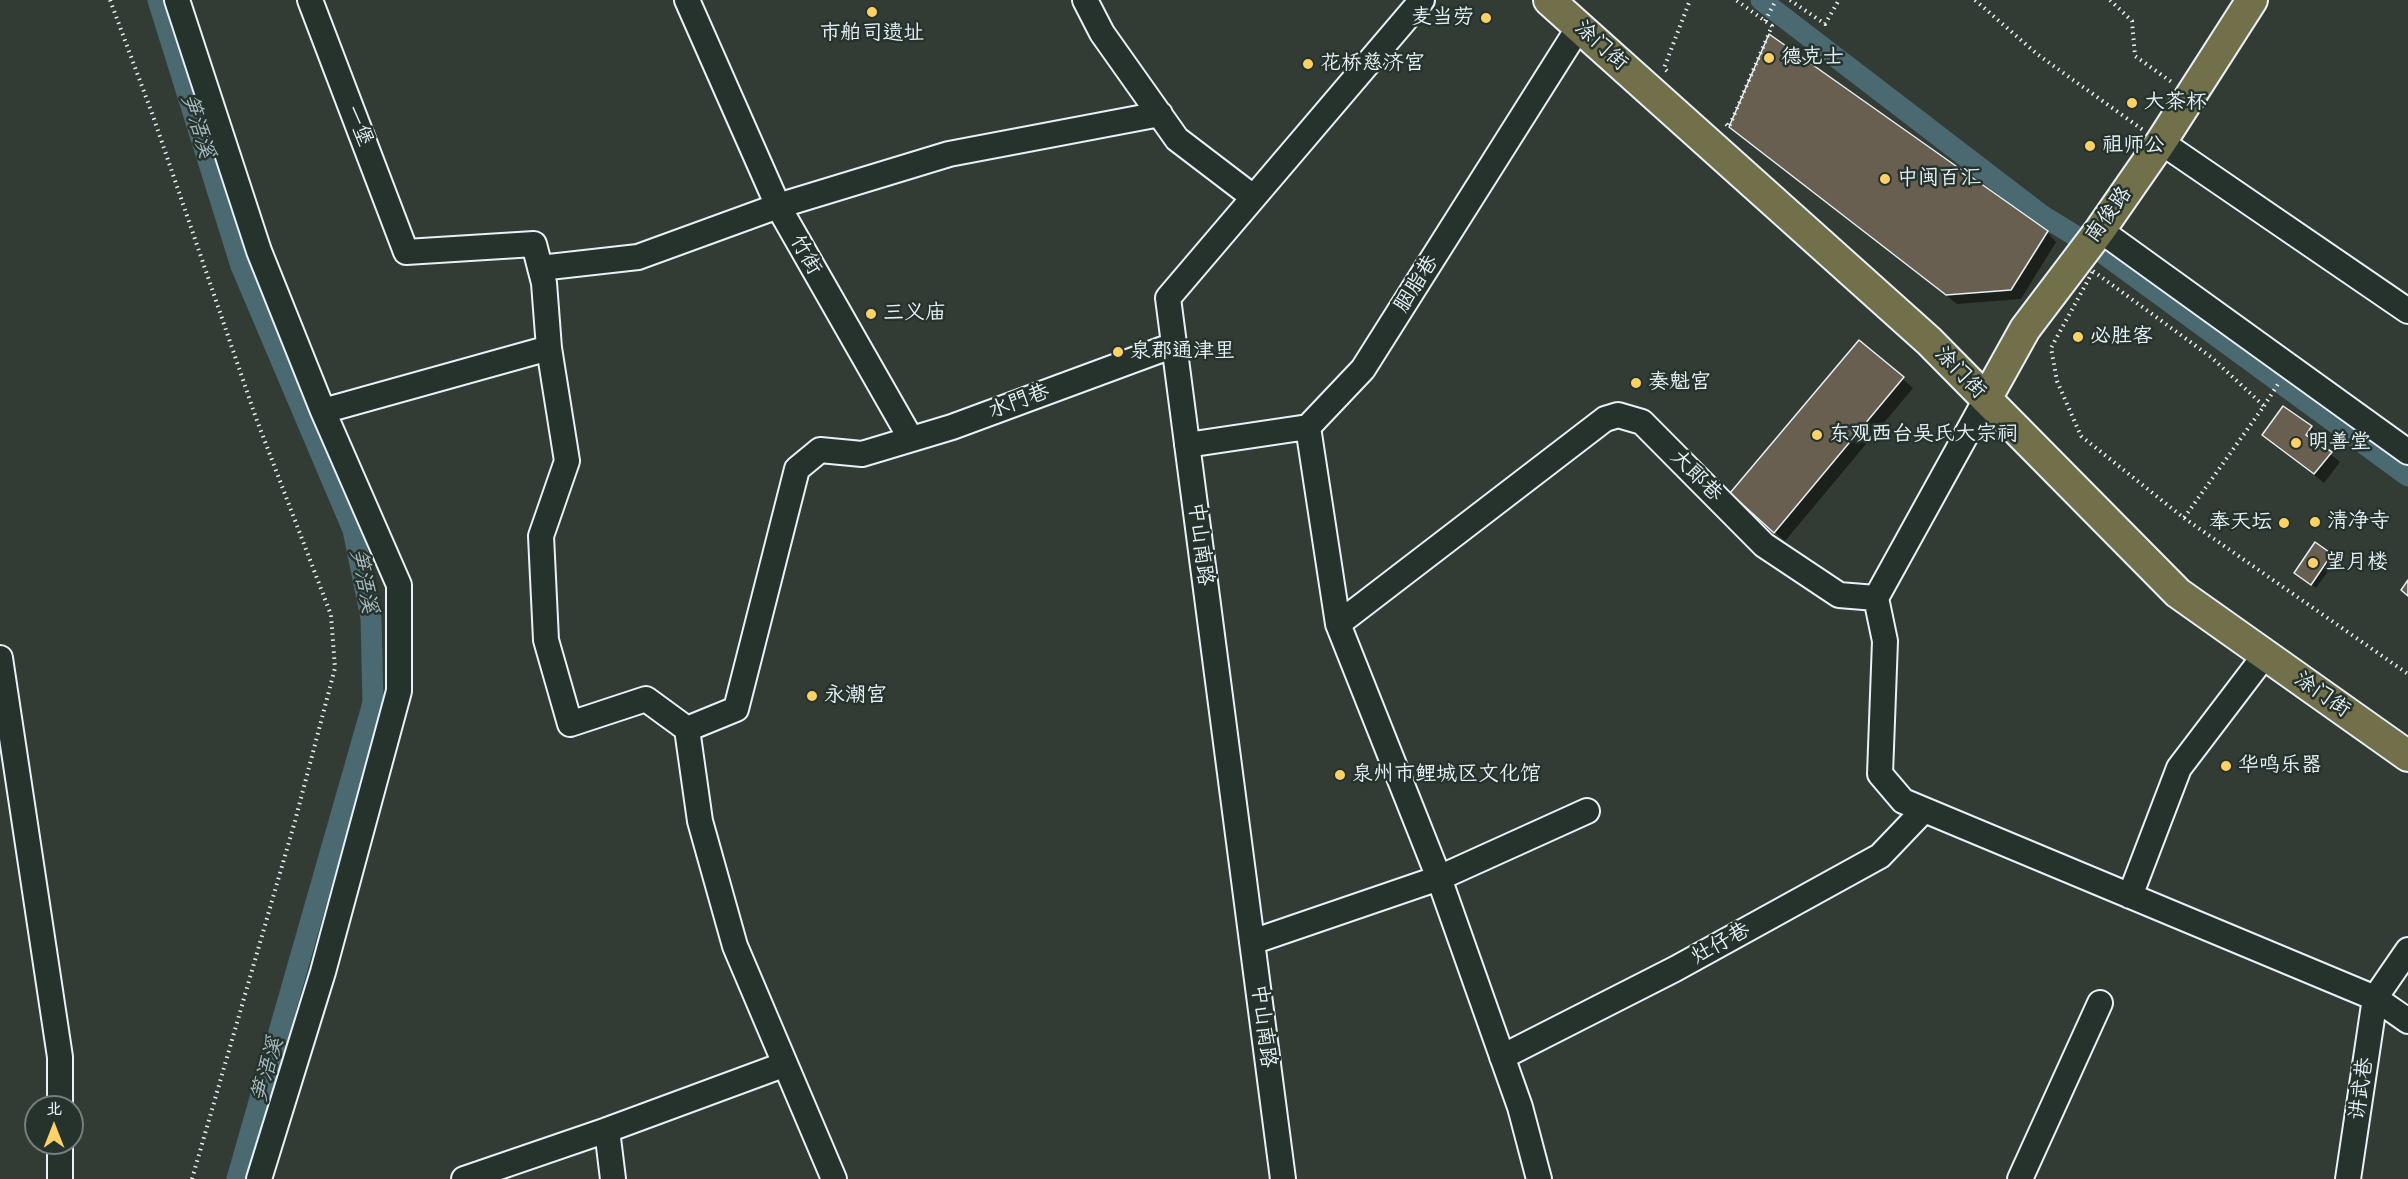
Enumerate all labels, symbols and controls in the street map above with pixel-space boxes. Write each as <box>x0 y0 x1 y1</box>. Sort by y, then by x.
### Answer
marker: 市舶司遗址 <box>865 5 879 19</box>
place label: 麦当劳 <box>1411 5 1474 31</box>
marker: 麦当劳 <box>1479 11 1493 25</box>
street label: 涂门街 <box>1569 16 1633 76</box>
place label: 市舶司遗址 <box>820 21 924 47</box>
place label: 德克士 <box>1781 45 1844 71</box>
place label: 花桥慈济宫 <box>1320 51 1425 77</box>
marker: 德克士 <box>1762 51 1776 65</box>
marker: 花桥慈济宫 <box>1301 57 1315 71</box>
place label: 大茶杯 <box>2144 90 2207 116</box>
water label: 笋浯溪 <box>175 91 219 161</box>
marker: 大茶杯 <box>2125 96 2139 110</box>
street label: 一堡 <box>339 102 377 150</box>
place label: 祖师公 <box>2102 133 2165 159</box>
marker: 祖师公 <box>2083 139 2097 153</box>
place label: 中闽百汇 <box>1897 166 1981 192</box>
marker: 中闽百汇 <box>1878 172 1892 186</box>
street label: 南俊路 <box>2080 182 2138 248</box>
street label: 竹街 <box>784 231 826 279</box>
street label: 胭脂巷 <box>1390 251 1444 317</box>
place label: 三义庙 <box>883 301 946 327</box>
marker: 三义庙 <box>864 307 878 321</box>
place label: 必胜客 <box>2090 324 2153 350</box>
marker: 必胜客 <box>2071 330 2085 344</box>
place label: 泉郡通津里 <box>1130 339 1235 365</box>
street label: 涂门街 <box>1929 342 1991 404</box>
marker: 泉郡通津里 <box>1111 345 1125 359</box>
place label: 奏魁宫 <box>1648 370 1711 396</box>
marker: 奏魁宫 <box>1629 376 1643 390</box>
street label: 水門巷 <box>985 379 1053 425</box>
place label: 东观西台吴氏大宗祠 <box>1829 422 2018 448</box>
marker: 东观西台吴氏大宗祠 <box>1810 428 1824 442</box>
place label: 明善堂 <box>2308 430 2371 456</box>
marker: 明善堂 <box>2289 436 2303 450</box>
street label: 大郎巷 <box>1665 445 1727 507</box>
street label: 中山南路 <box>1182 501 1218 587</box>
place label: 清净寺 <box>2327 509 2390 535</box>
place label: 奉天坛 <box>2209 510 2272 536</box>
marker: 清净寺 <box>2308 515 2322 529</box>
marker: 奉天坛 <box>2277 516 2291 530</box>
water label: 笋浯溪 <box>344 546 382 616</box>
place label: 望月楼 <box>2325 550 2388 576</box>
marker: 望月楼 <box>2306 556 2320 570</box>
street label: 涂门街 <box>2289 667 2355 723</box>
place label: 永潮宫 <box>824 683 887 709</box>
marker: 永潮宫 <box>805 689 819 703</box>
place label: 华鸣乐器 <box>2238 753 2322 779</box>
marker: 华鸣乐器 <box>2219 759 2233 773</box>
place label: 泉州市鲤城区文化馆 <box>1352 762 1541 788</box>
marker: 泉州市鲤城区文化馆 <box>1333 768 1347 782</box>
street label: 灶仔巷 <box>1687 918 1755 970</box>
street label: 中山南路 <box>1245 983 1281 1069</box>
water label: 笋浯溪 <box>246 1035 290 1105</box>
street label: 讲武巷 <box>2345 1056 2379 1122</box>
north arrow <box>24 1095 84 1155</box>
text: 北 <box>46 1099 62 1118</box>

